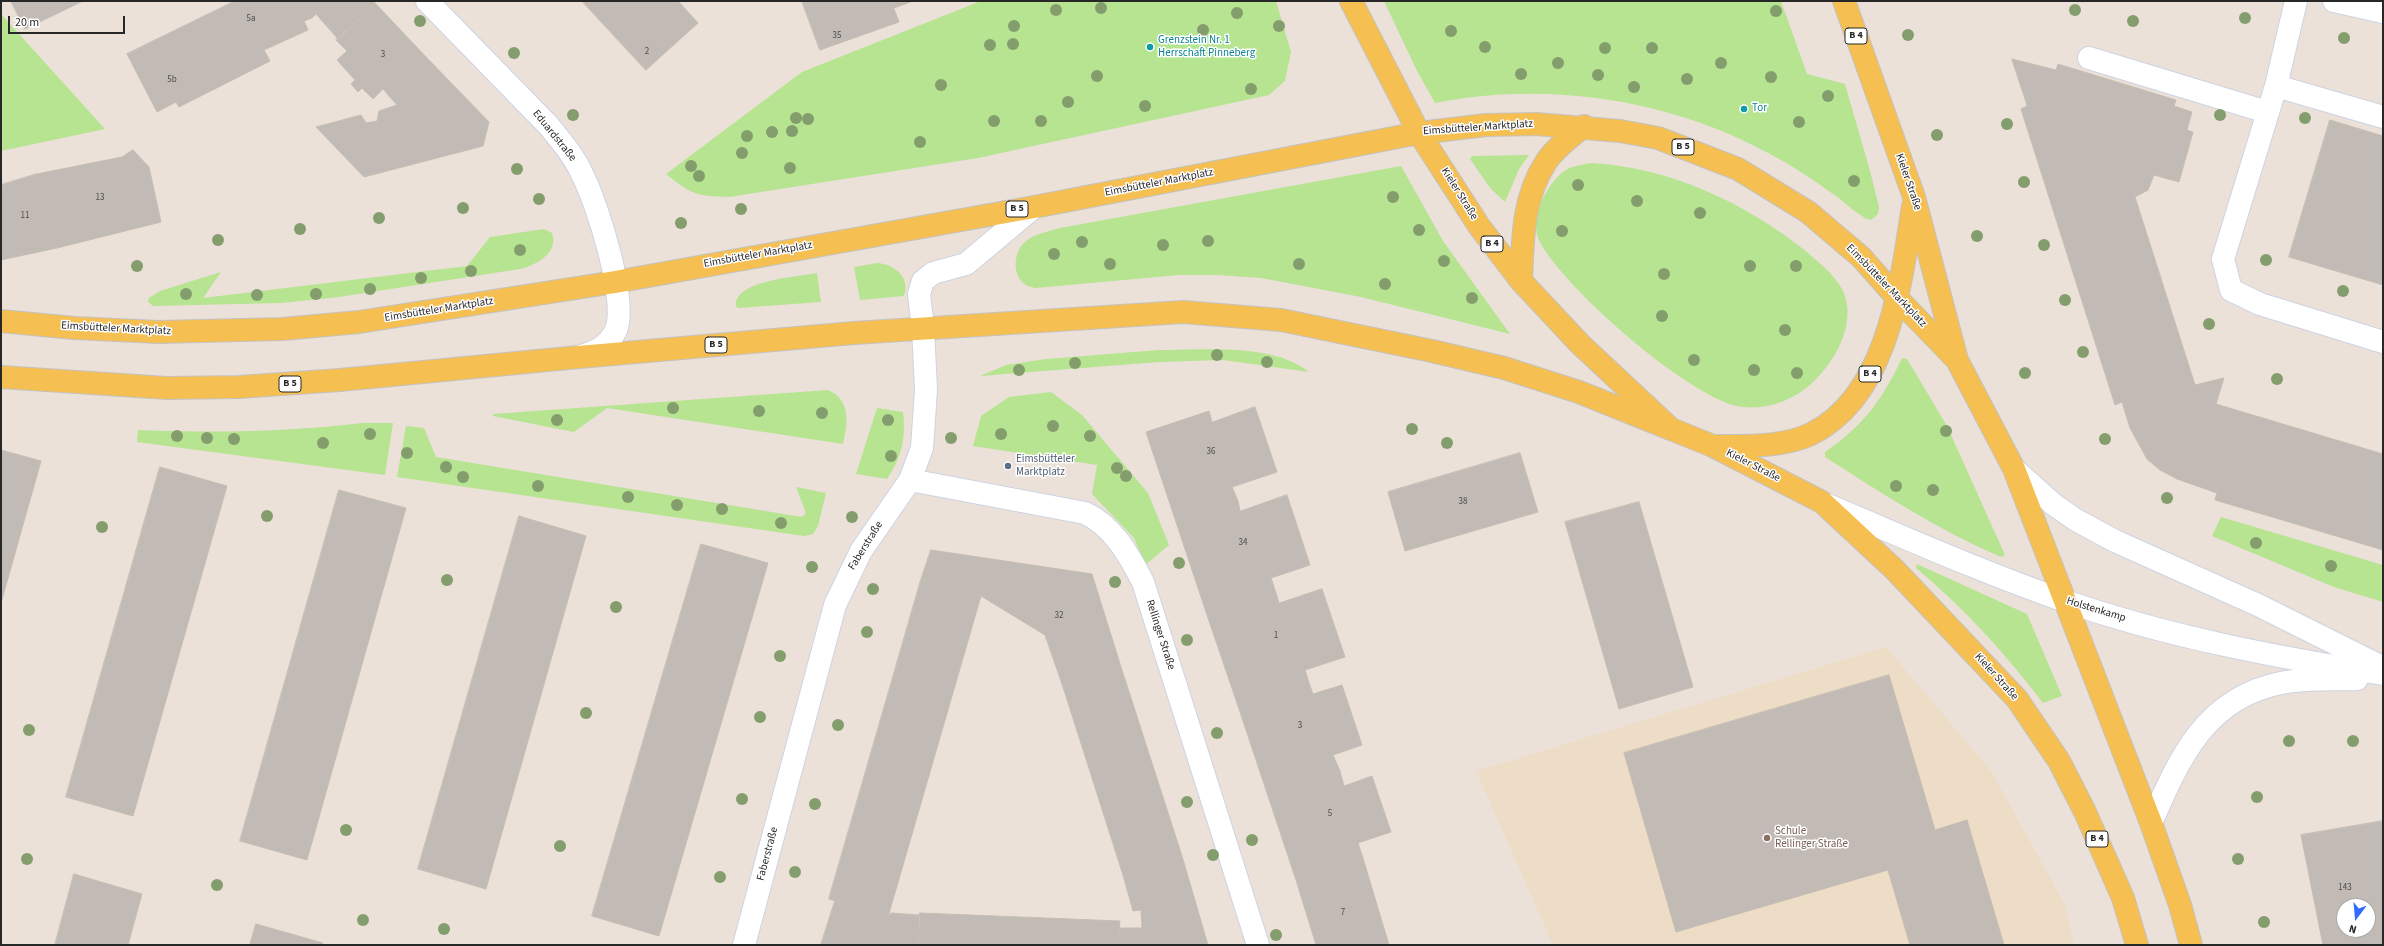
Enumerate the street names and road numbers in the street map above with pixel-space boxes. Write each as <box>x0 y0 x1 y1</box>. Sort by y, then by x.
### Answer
road number: B 4 <box>1845 28 1867 44</box>
street label: Eduardstraße <box>529 108 579 164</box>
street label: Eimsbütteler Marktplatz <box>1423 118 1533 138</box>
road number: B 5 <box>1672 139 1694 155</box>
street label: Kieler Straße <box>1892 152 1924 212</box>
street label: Kieler Straße <box>1438 165 1480 223</box>
street label: Eimsbütteler Marktplatz <box>1104 166 1214 200</box>
road number: B 5 <box>1006 201 1028 217</box>
road number: B 4 <box>1481 236 1503 252</box>
street label: Eimsbütteler Marktplatz <box>703 239 813 271</box>
street label: Eimsbütteler Marktplatz <box>1843 242 1929 330</box>
street label: Eimsbütteler Marktplatz <box>384 295 494 325</box>
street label: Eimsbütteler Marktplatz <box>61 320 171 338</box>
road number: B 5 <box>705 337 727 353</box>
road number: B 4 <box>1859 366 1881 382</box>
road number: B 5 <box>279 376 301 392</box>
street label: Kieler Straße <box>1724 447 1782 485</box>
street label: Faberstraße <box>846 519 886 573</box>
street label: Holstenkamp <box>2065 595 2127 625</box>
street label: Rellinger Straße <box>1142 598 1178 672</box>
street label: Kieler Straße <box>1971 651 2021 703</box>
street label: Faberstraße <box>755 826 781 882</box>
road number: B 4 <box>2086 831 2108 847</box>

